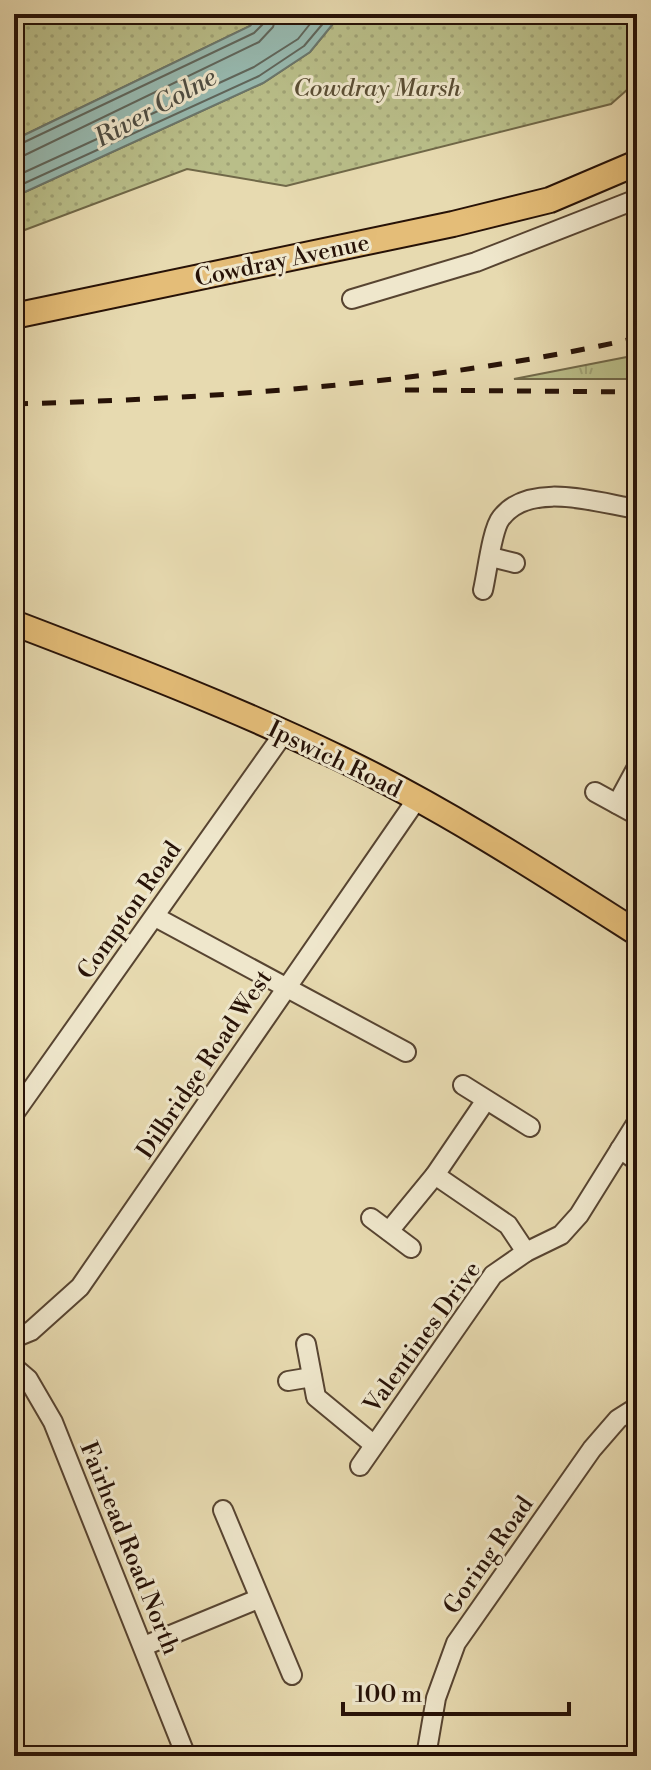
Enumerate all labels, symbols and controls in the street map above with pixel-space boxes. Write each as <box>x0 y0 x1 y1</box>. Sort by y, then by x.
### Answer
water label: River Colne <box>88 61 222 155</box>
park label: Cowdray Marsh <box>293 74 462 104</box>
street label: Cowdray Avenue <box>192 228 372 294</box>
street label: Ipswich Road <box>263 715 407 805</box>
street label: Compton Road <box>71 836 189 985</box>
street label: Dilbridge Road West <box>131 964 279 1165</box>
street label: Valentines Drive <box>357 1256 488 1420</box>
street label: Fairhead Road North <box>73 1437 186 1659</box>
street label: Goring Road <box>437 1490 541 1620</box>
scale bar <box>343 1666 569 1716</box>
text: 100 m <box>355 1680 422 1710</box>

